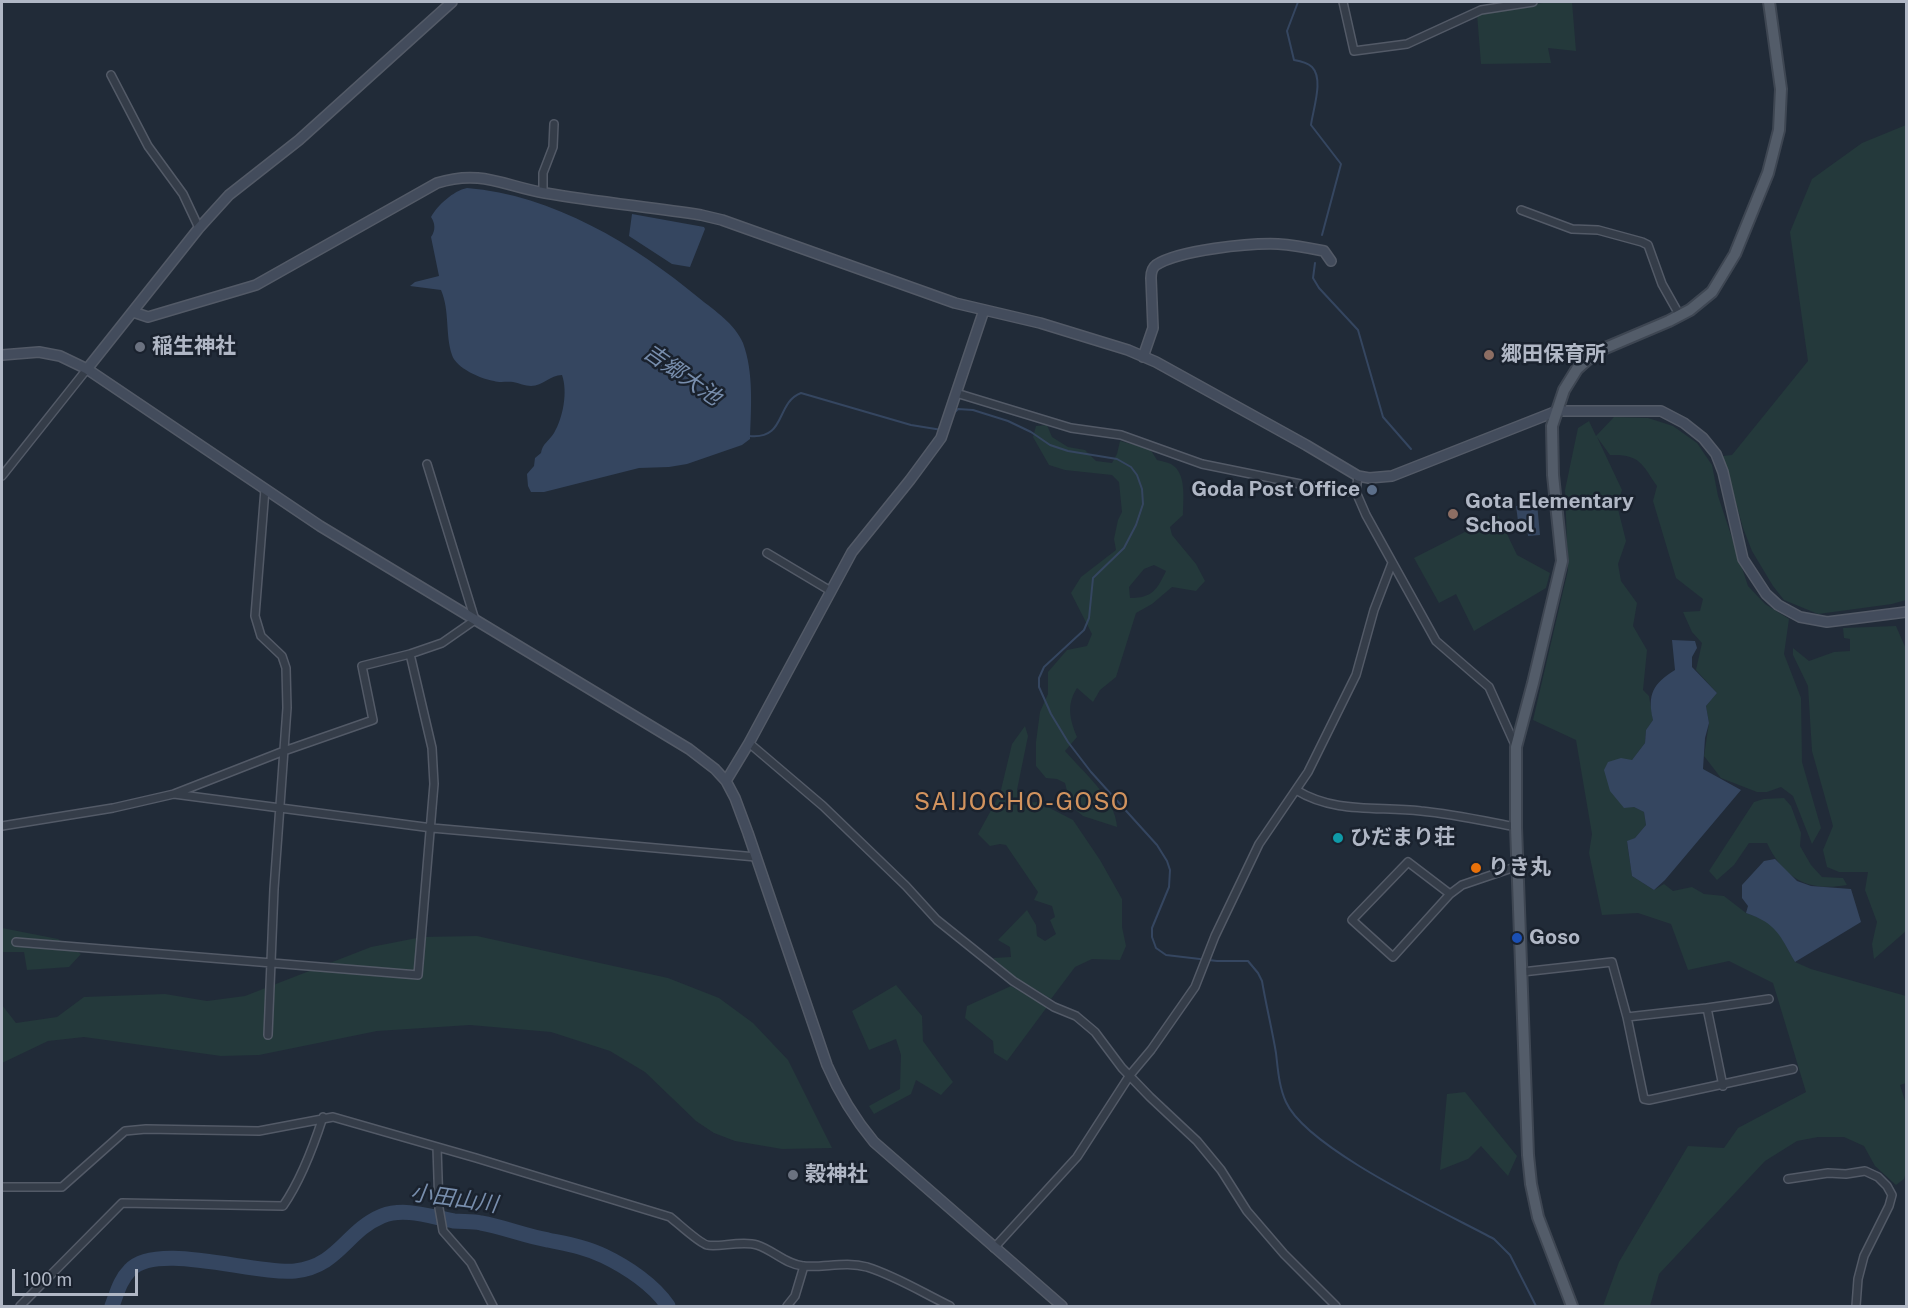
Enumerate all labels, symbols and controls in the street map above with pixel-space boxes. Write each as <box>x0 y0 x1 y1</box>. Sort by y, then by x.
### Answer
place label: 稲生神社 <box>152 334 236 360</box>
water label: 吉郷大池 <box>638 339 726 411</box>
marker: 稲生神社 <box>133 340 147 354</box>
place label: 郷田保育所 <box>1501 342 1606 368</box>
marker: 郷田保育所 <box>1482 348 1496 362</box>
place label: Goda Post Office <box>1191 477 1360 503</box>
marker: Goda Post Office <box>1365 483 1379 497</box>
place label: Gota Elementary School <box>1465 489 1634 539</box>
marker: Gota Elementary School <box>1446 507 1460 521</box>
district label: SAIJOCHO-GOSO <box>914 789 1130 817</box>
place label: ひだまり荘 <box>1350 825 1455 851</box>
marker: ひだまり荘 <box>1331 831 1345 845</box>
place label: りき丸 <box>1488 855 1551 881</box>
marker: りき丸 <box>1469 861 1483 875</box>
place label: Goso <box>1529 925 1580 951</box>
marker: Goso <box>1510 931 1524 945</box>
place label: 穀神社 <box>805 1162 868 1188</box>
marker: 穀神社 <box>786 1168 800 1182</box>
water label: 小田山川 <box>409 1180 499 1218</box>
scale bar <box>15 1257 141 1295</box>
text: 100 m <box>23 1269 72 1290</box>

